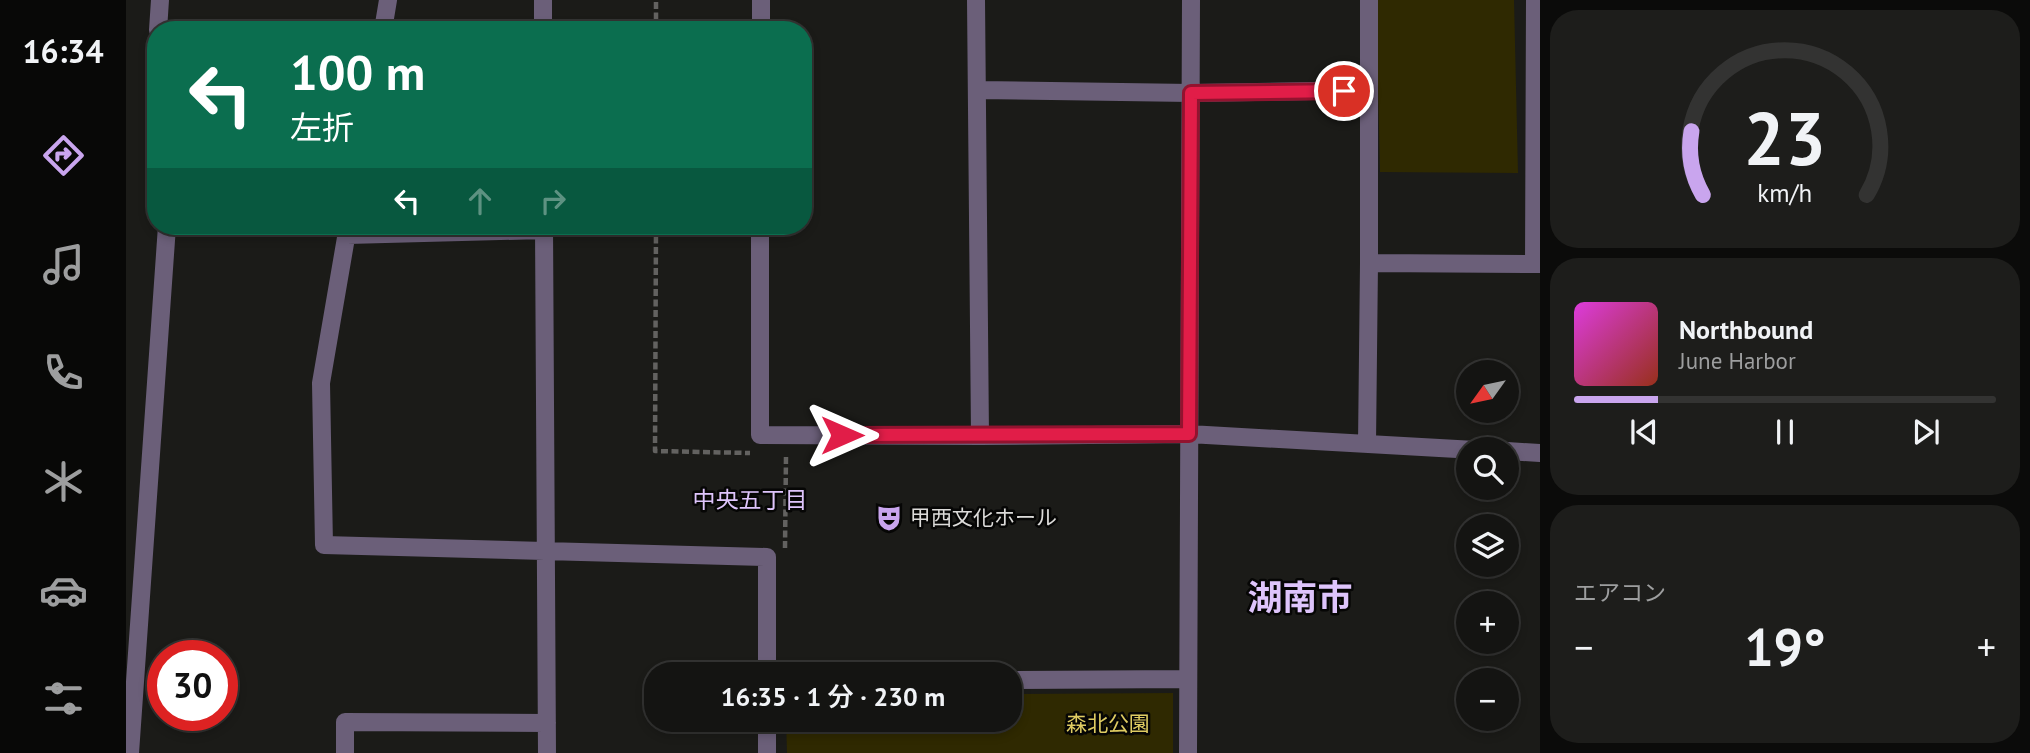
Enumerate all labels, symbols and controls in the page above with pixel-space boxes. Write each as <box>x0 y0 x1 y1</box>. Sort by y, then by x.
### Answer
text: 16:34 <box>22 30 104 72</box>
text: 100 m <box>290 40 425 104</box>
icon: left <box>175 49 266 140</box>
pin <box>1314 61 1374 121</box>
icon: arrive <box>1325 72 1363 110</box>
text: 23 <box>1744 91 1826 185</box>
text: 左折 <box>290 106 354 148</box>
icon: directions <box>39 131 88 180</box>
text: km/h <box>1758 177 1812 209</box>
icon: left <box>388 182 426 220</box>
icon: ahead <box>461 182 499 220</box>
icon: right <box>534 182 572 220</box>
icon: music <box>39 240 88 289</box>
text: Northbound <box>1679 313 1813 346</box>
text: June Harbor <box>1679 346 1796 375</box>
icon: phone <box>39 348 88 397</box>
north arrow <box>1456 360 1519 424</box>
map controls <box>1456 360 1519 731</box>
position arrow <box>805 398 879 472</box>
icon: previous <box>1625 413 1663 451</box>
icon: pause <box>1766 413 1804 451</box>
icon: next <box>1907 413 1945 451</box>
button: search <box>1456 437 1519 500</box>
icon: climate <box>39 457 88 506</box>
district label: 中央五丁目 <box>693 485 808 514</box>
theatre icon: 甲西文化ホール <box>874 503 904 533</box>
place label: 甲西文化ホール <box>910 504 1057 531</box>
button: layers <box>1456 514 1519 577</box>
icon: car <box>39 566 88 615</box>
district label: 湖南市 <box>1247 574 1353 620</box>
text: エアコン <box>1574 578 1666 607</box>
button: + <box>1456 591 1519 654</box>
text: 19° <box>1744 613 1826 680</box>
text: − <box>1574 622 1593 671</box>
text: + <box>1977 622 1996 671</box>
speed limit sign: 30 <box>147 640 238 731</box>
button: − <box>1456 668 1519 731</box>
icon: filters <box>39 674 88 723</box>
text: 16:35 · 1 分 · 230 m <box>721 680 945 713</box>
park label: 森北公園 <box>1066 710 1150 737</box>

